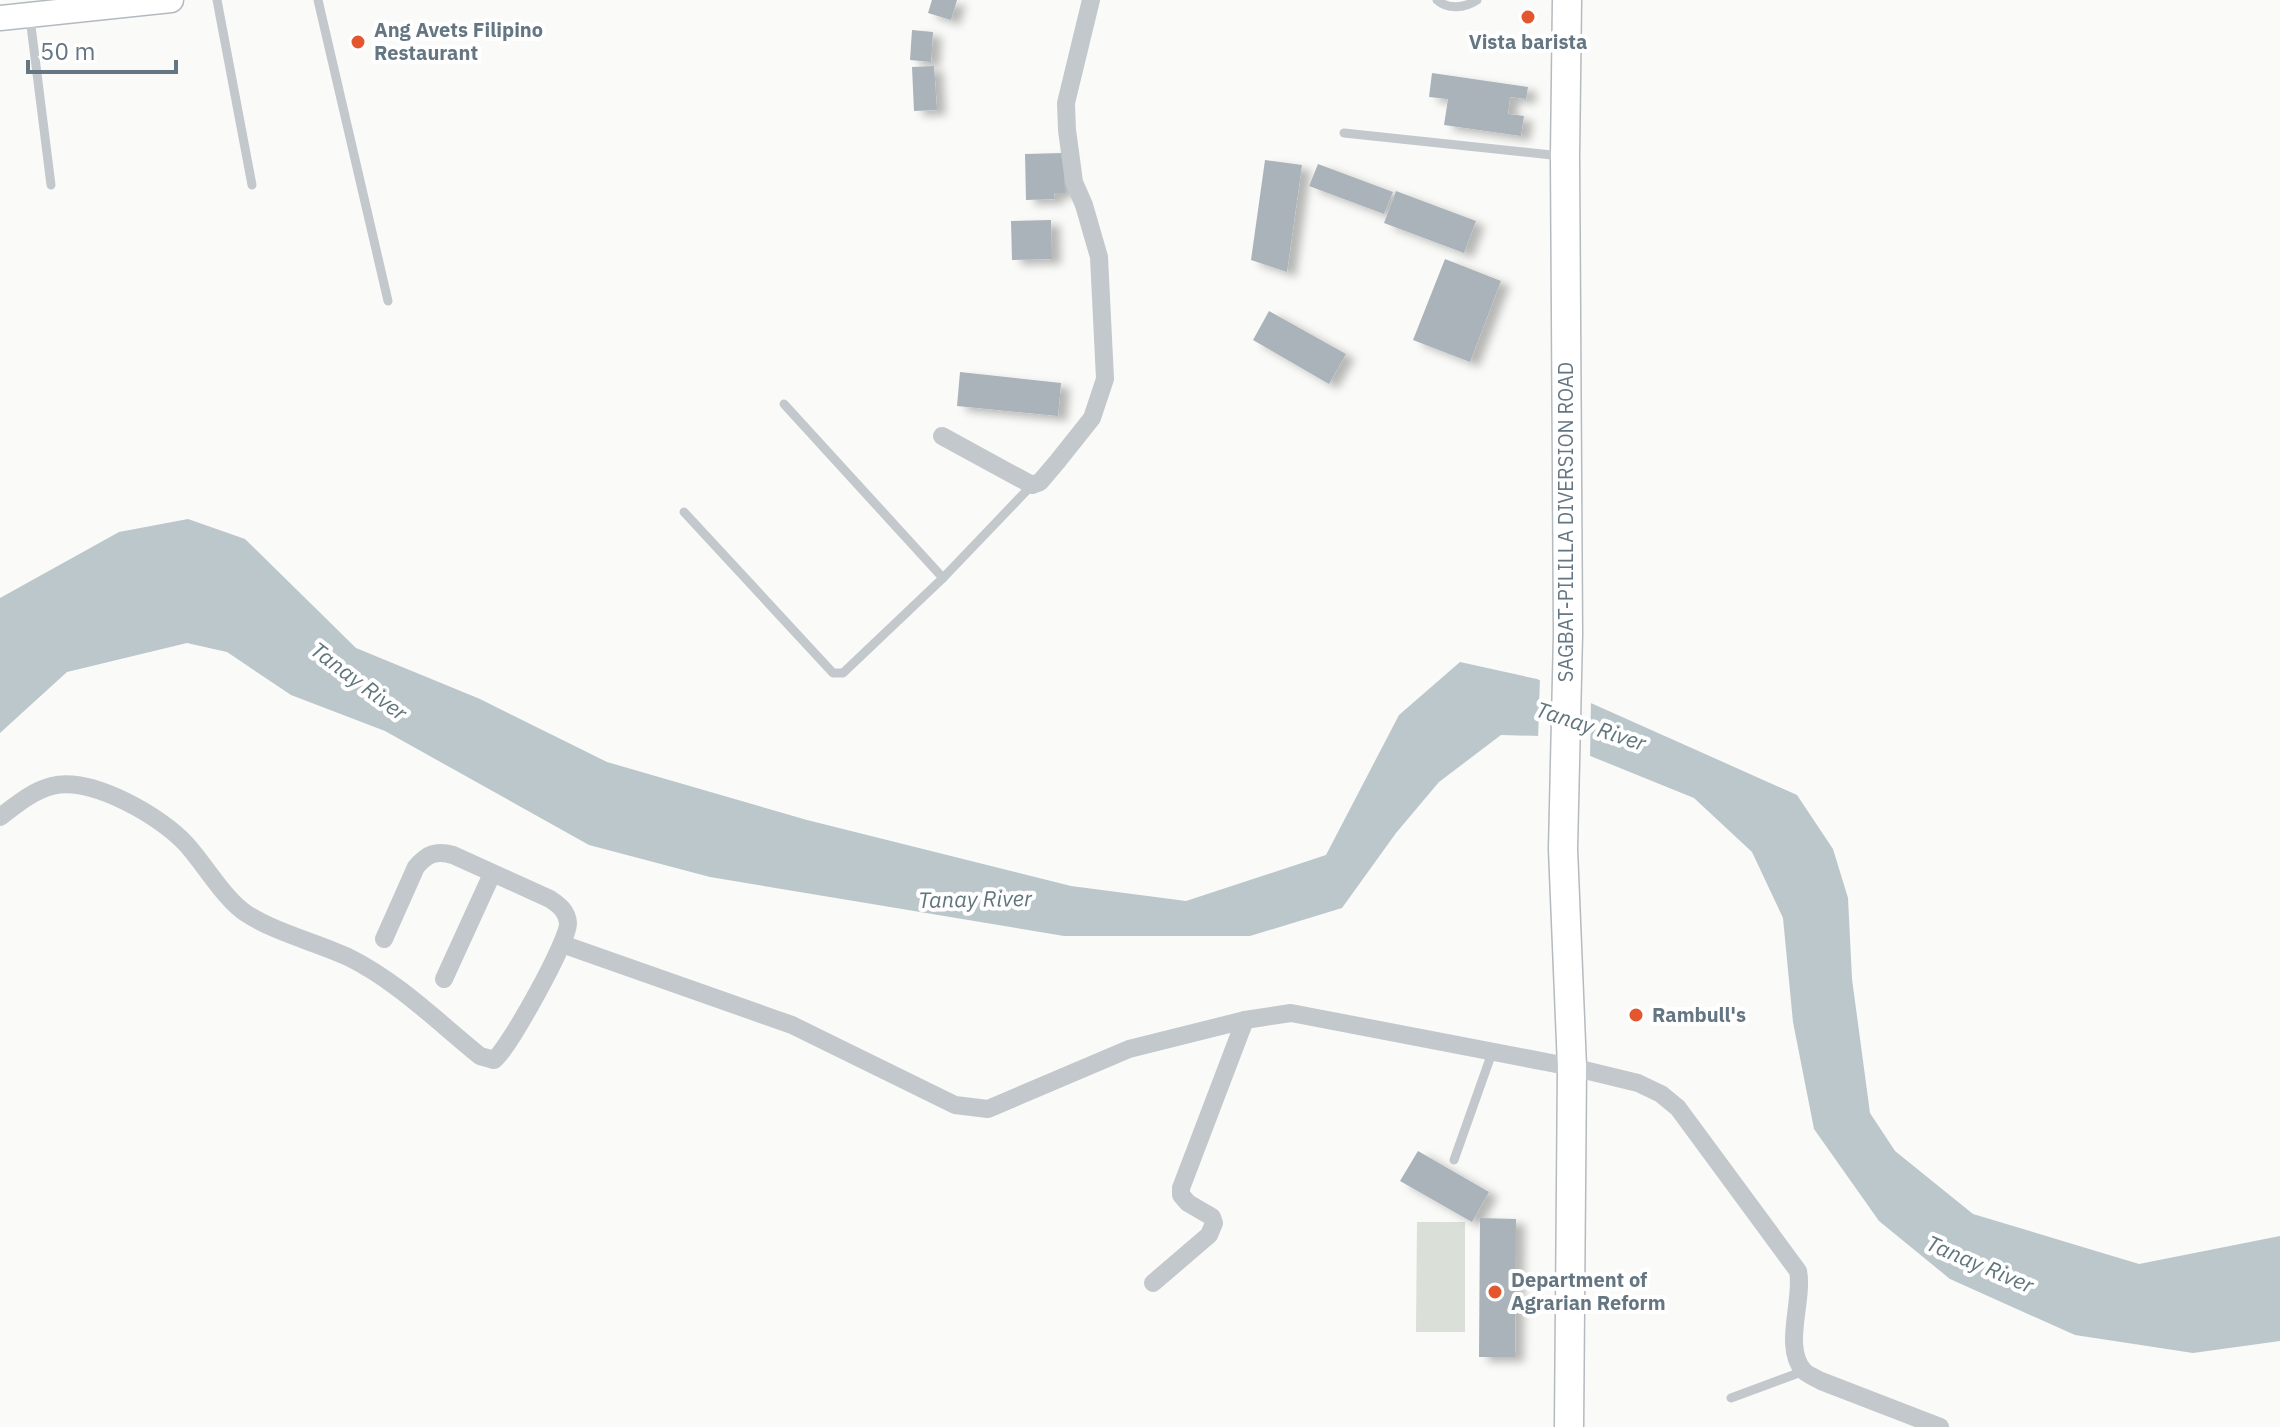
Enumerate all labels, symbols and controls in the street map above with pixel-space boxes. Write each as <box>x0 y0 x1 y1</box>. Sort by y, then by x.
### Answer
marker: Vista barista <box>1519 8 1537 26</box>
place label: Ang Avets Filipino Restaurant <box>374 16 543 66</box>
scale bar <box>28 24 176 74</box>
place label: Vista barista <box>1469 28 1587 55</box>
marker: Ang Avets Filipino Restaurant <box>349 33 367 51</box>
text: 50 m <box>40 35 95 67</box>
street label: SAGBAT-PILILLA DIVERSION ROAD <box>1552 362 1579 682</box>
water label: Tanay River <box>305 635 414 727</box>
water label: Tanay River <box>1532 694 1651 757</box>
water label: Tanay River <box>918 883 1033 914</box>
place label: Rambull's <box>1652 1001 1746 1028</box>
marker: Rambull's <box>1627 1006 1645 1024</box>
water label: Tanay River <box>1922 1228 2039 1300</box>
place label: Department of Agrarian Reform <box>1511 1266 1666 1316</box>
marker: Department of Agrarian Reform <box>1486 1283 1504 1301</box>

